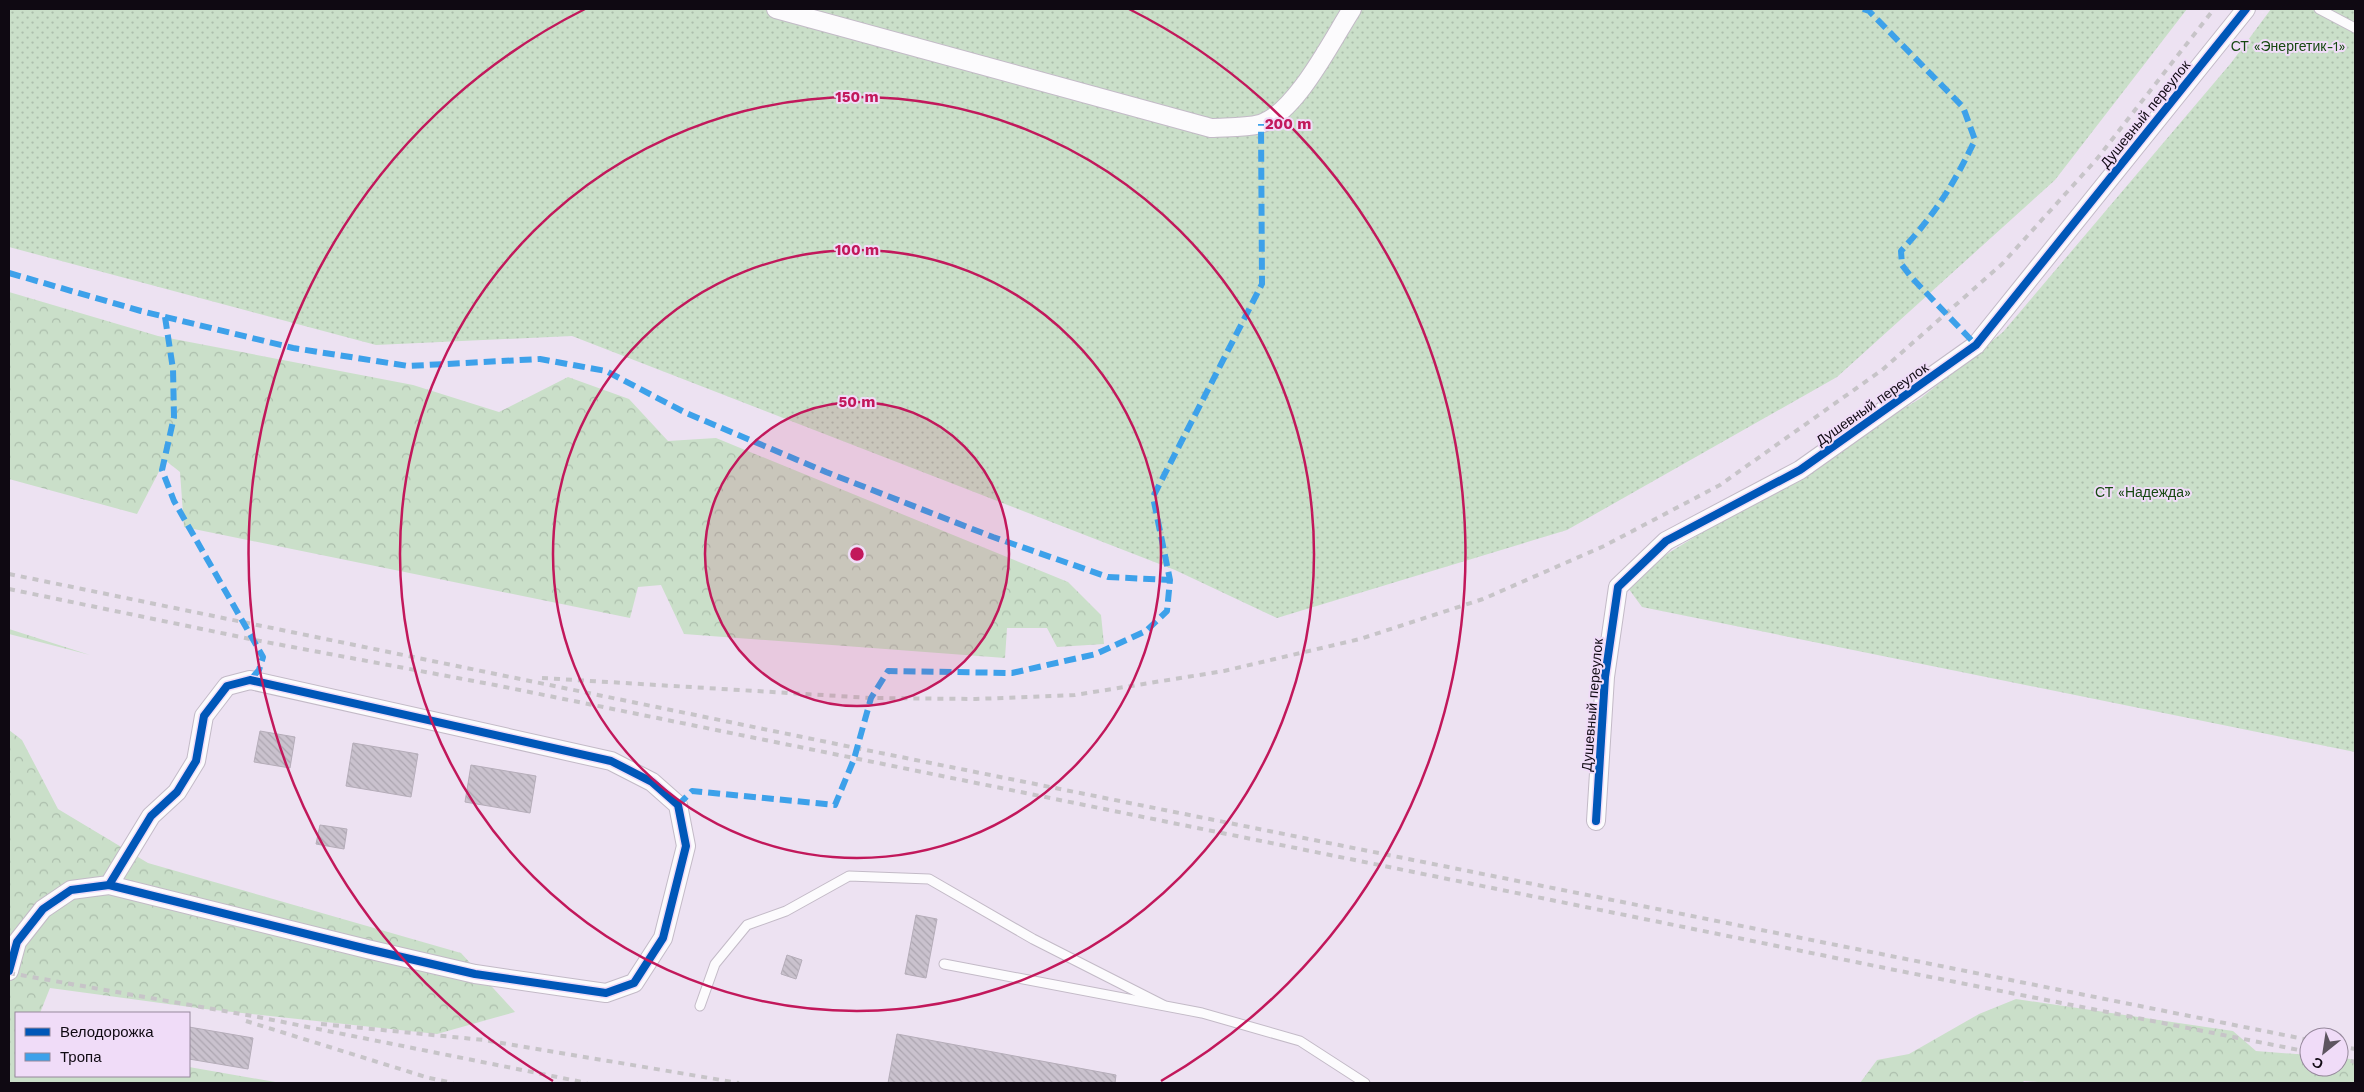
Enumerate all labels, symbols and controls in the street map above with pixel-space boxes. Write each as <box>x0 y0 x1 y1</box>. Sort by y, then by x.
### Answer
park label: СТ «Энергетик-1» <box>2231 38 2345 54</box>
street label: Душевный переулок <box>2097 56 2194 171</box>
text: 150 m <box>835 88 879 106</box>
text: 200 m <box>1265 115 1311 133</box>
text: 100 m <box>835 241 879 259</box>
street label: Душевный переулок <box>1813 359 1932 449</box>
text: 50 m <box>839 393 875 411</box>
park label: СТ «Надежда» <box>2095 484 2191 500</box>
centre of rings <box>848 545 866 563</box>
street label: Душевный переулок <box>1578 637 1606 772</box>
legend <box>15 1012 190 1077</box>
text: Велодорожка <box>60 1023 154 1041</box>
north arrow <box>2299 1027 2349 1077</box>
text: Тропа <box>60 1048 102 1066</box>
text: С <box>2309 1054 2326 1073</box>

